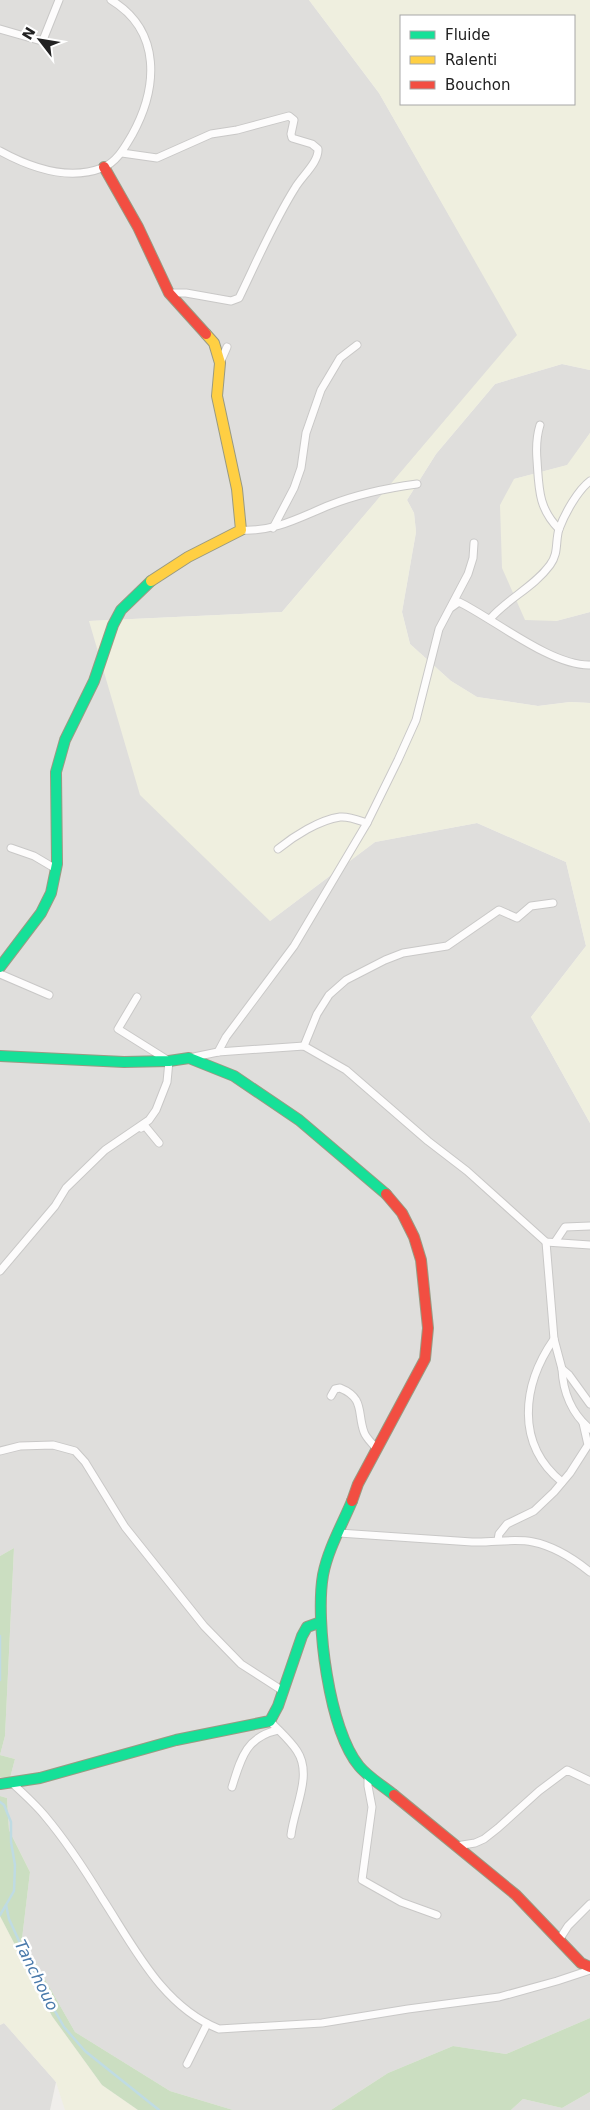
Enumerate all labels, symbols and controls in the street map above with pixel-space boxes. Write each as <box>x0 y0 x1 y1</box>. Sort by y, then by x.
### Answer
north arrow <box>15 15 65 65</box>
legend <box>400 15 575 105</box>
text: N <box>19 24 39 42</box>
text: Fluide <box>445 26 490 44</box>
text: Ralenti <box>445 51 497 69</box>
text: Bouchon <box>445 76 510 94</box>
water label: Tanchouo <box>11 1937 63 2014</box>

